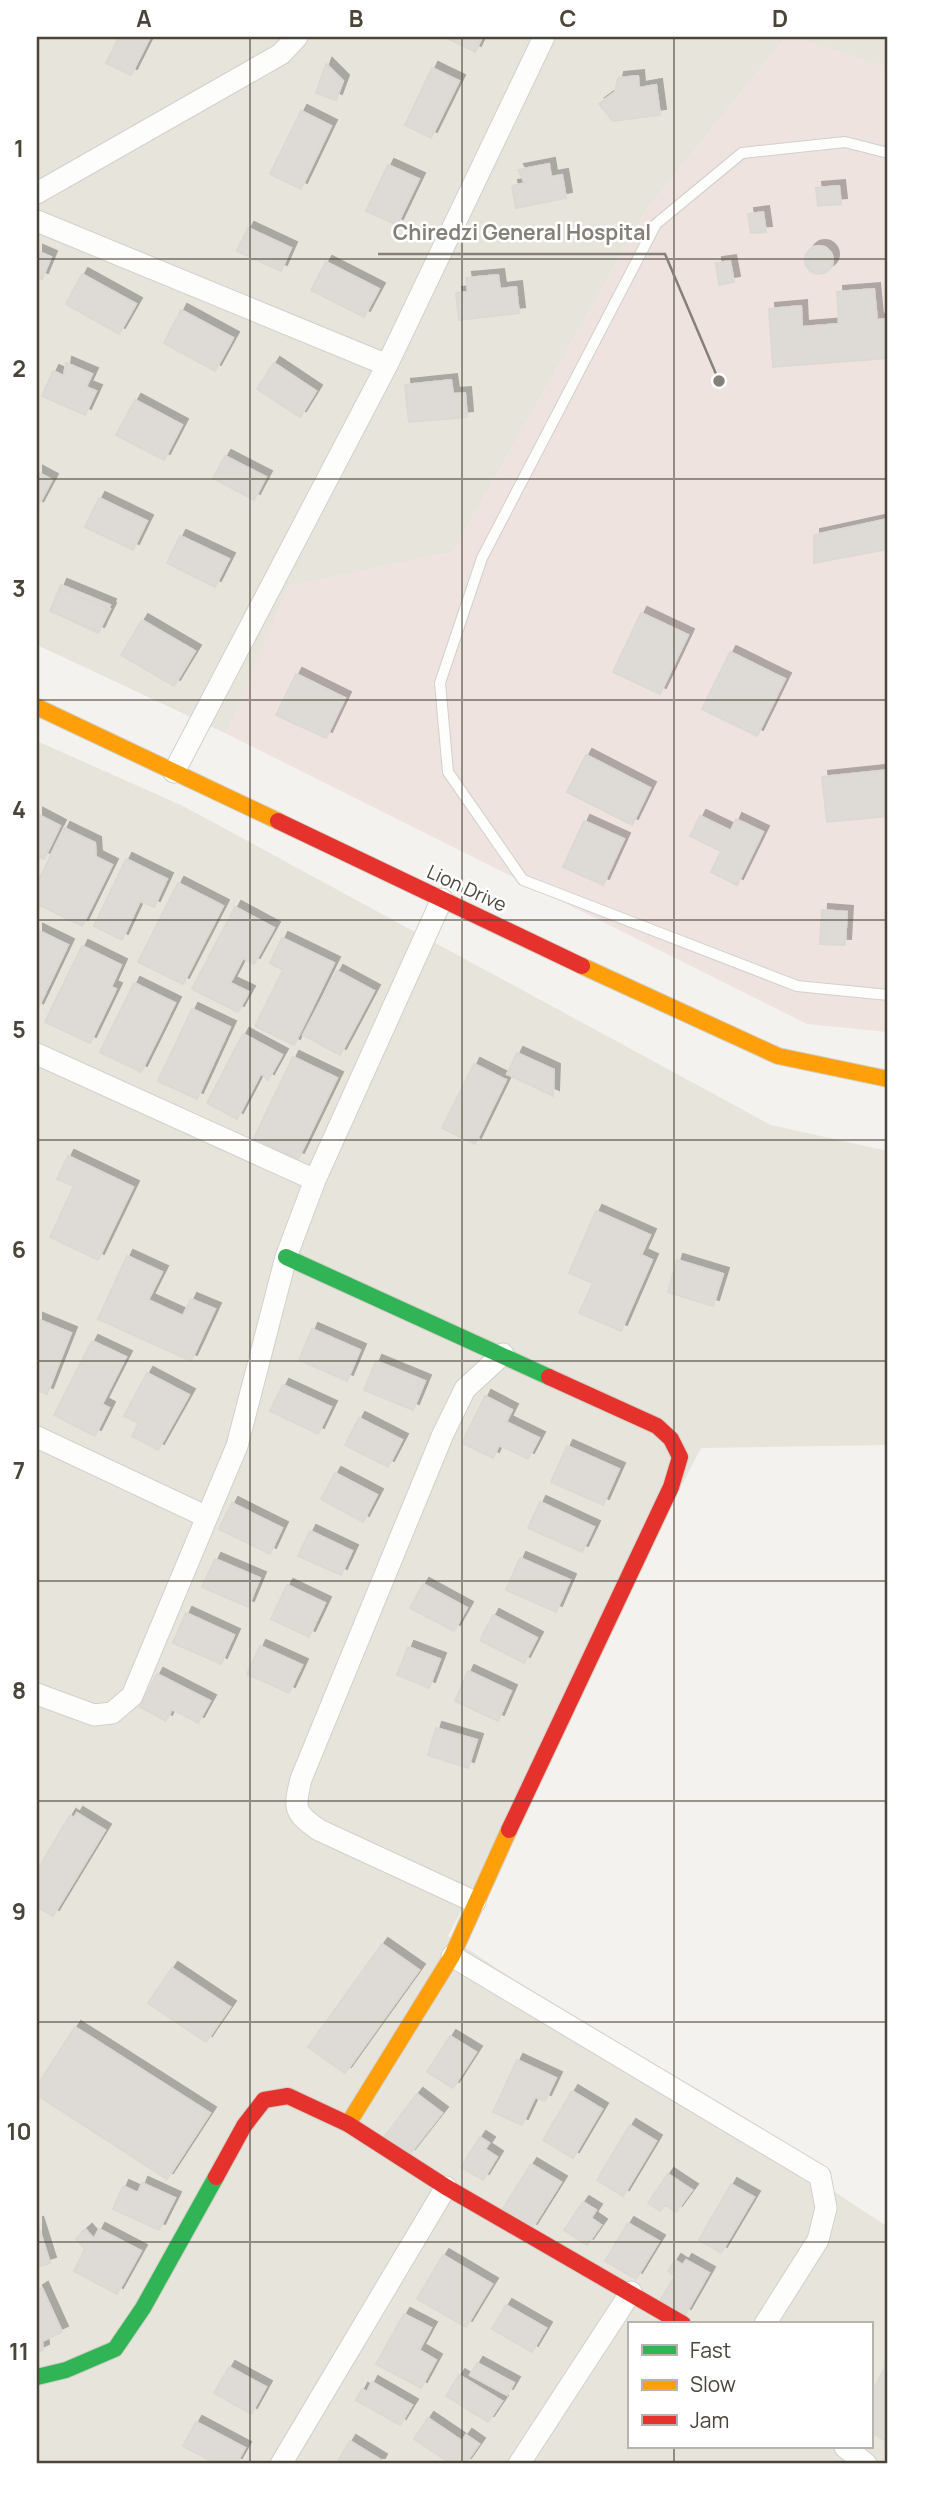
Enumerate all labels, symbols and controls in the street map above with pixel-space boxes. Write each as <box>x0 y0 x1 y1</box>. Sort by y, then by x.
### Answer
text: A <box>136 2 152 34</box>
text: B <box>349 2 363 34</box>
text: C <box>560 2 577 34</box>
text: D <box>772 2 788 34</box>
text: 1 <box>14 132 24 164</box>
callout: Chiredzi General Hospital <box>378 212 665 254</box>
text: Chiredzi General Hospital <box>393 218 651 246</box>
text: 2 <box>12 352 26 384</box>
text: 3 <box>12 572 26 604</box>
text: 4 <box>12 793 26 825</box>
street label: Lion Drive <box>423 858 511 918</box>
text: 5 <box>12 1013 26 1045</box>
text: 6 <box>12 1233 26 1265</box>
text: 7 <box>13 1454 25 1486</box>
text: 8 <box>12 1674 26 1706</box>
text: 9 <box>12 1895 26 1927</box>
text: 10 <box>6 2115 32 2147</box>
legend <box>628 2322 872 2448</box>
text: 11 <box>9 2335 29 2367</box>
text: Fast <box>690 2336 731 2364</box>
text: Slow <box>690 2370 736 2398</box>
text: Jam <box>690 2406 729 2434</box>

